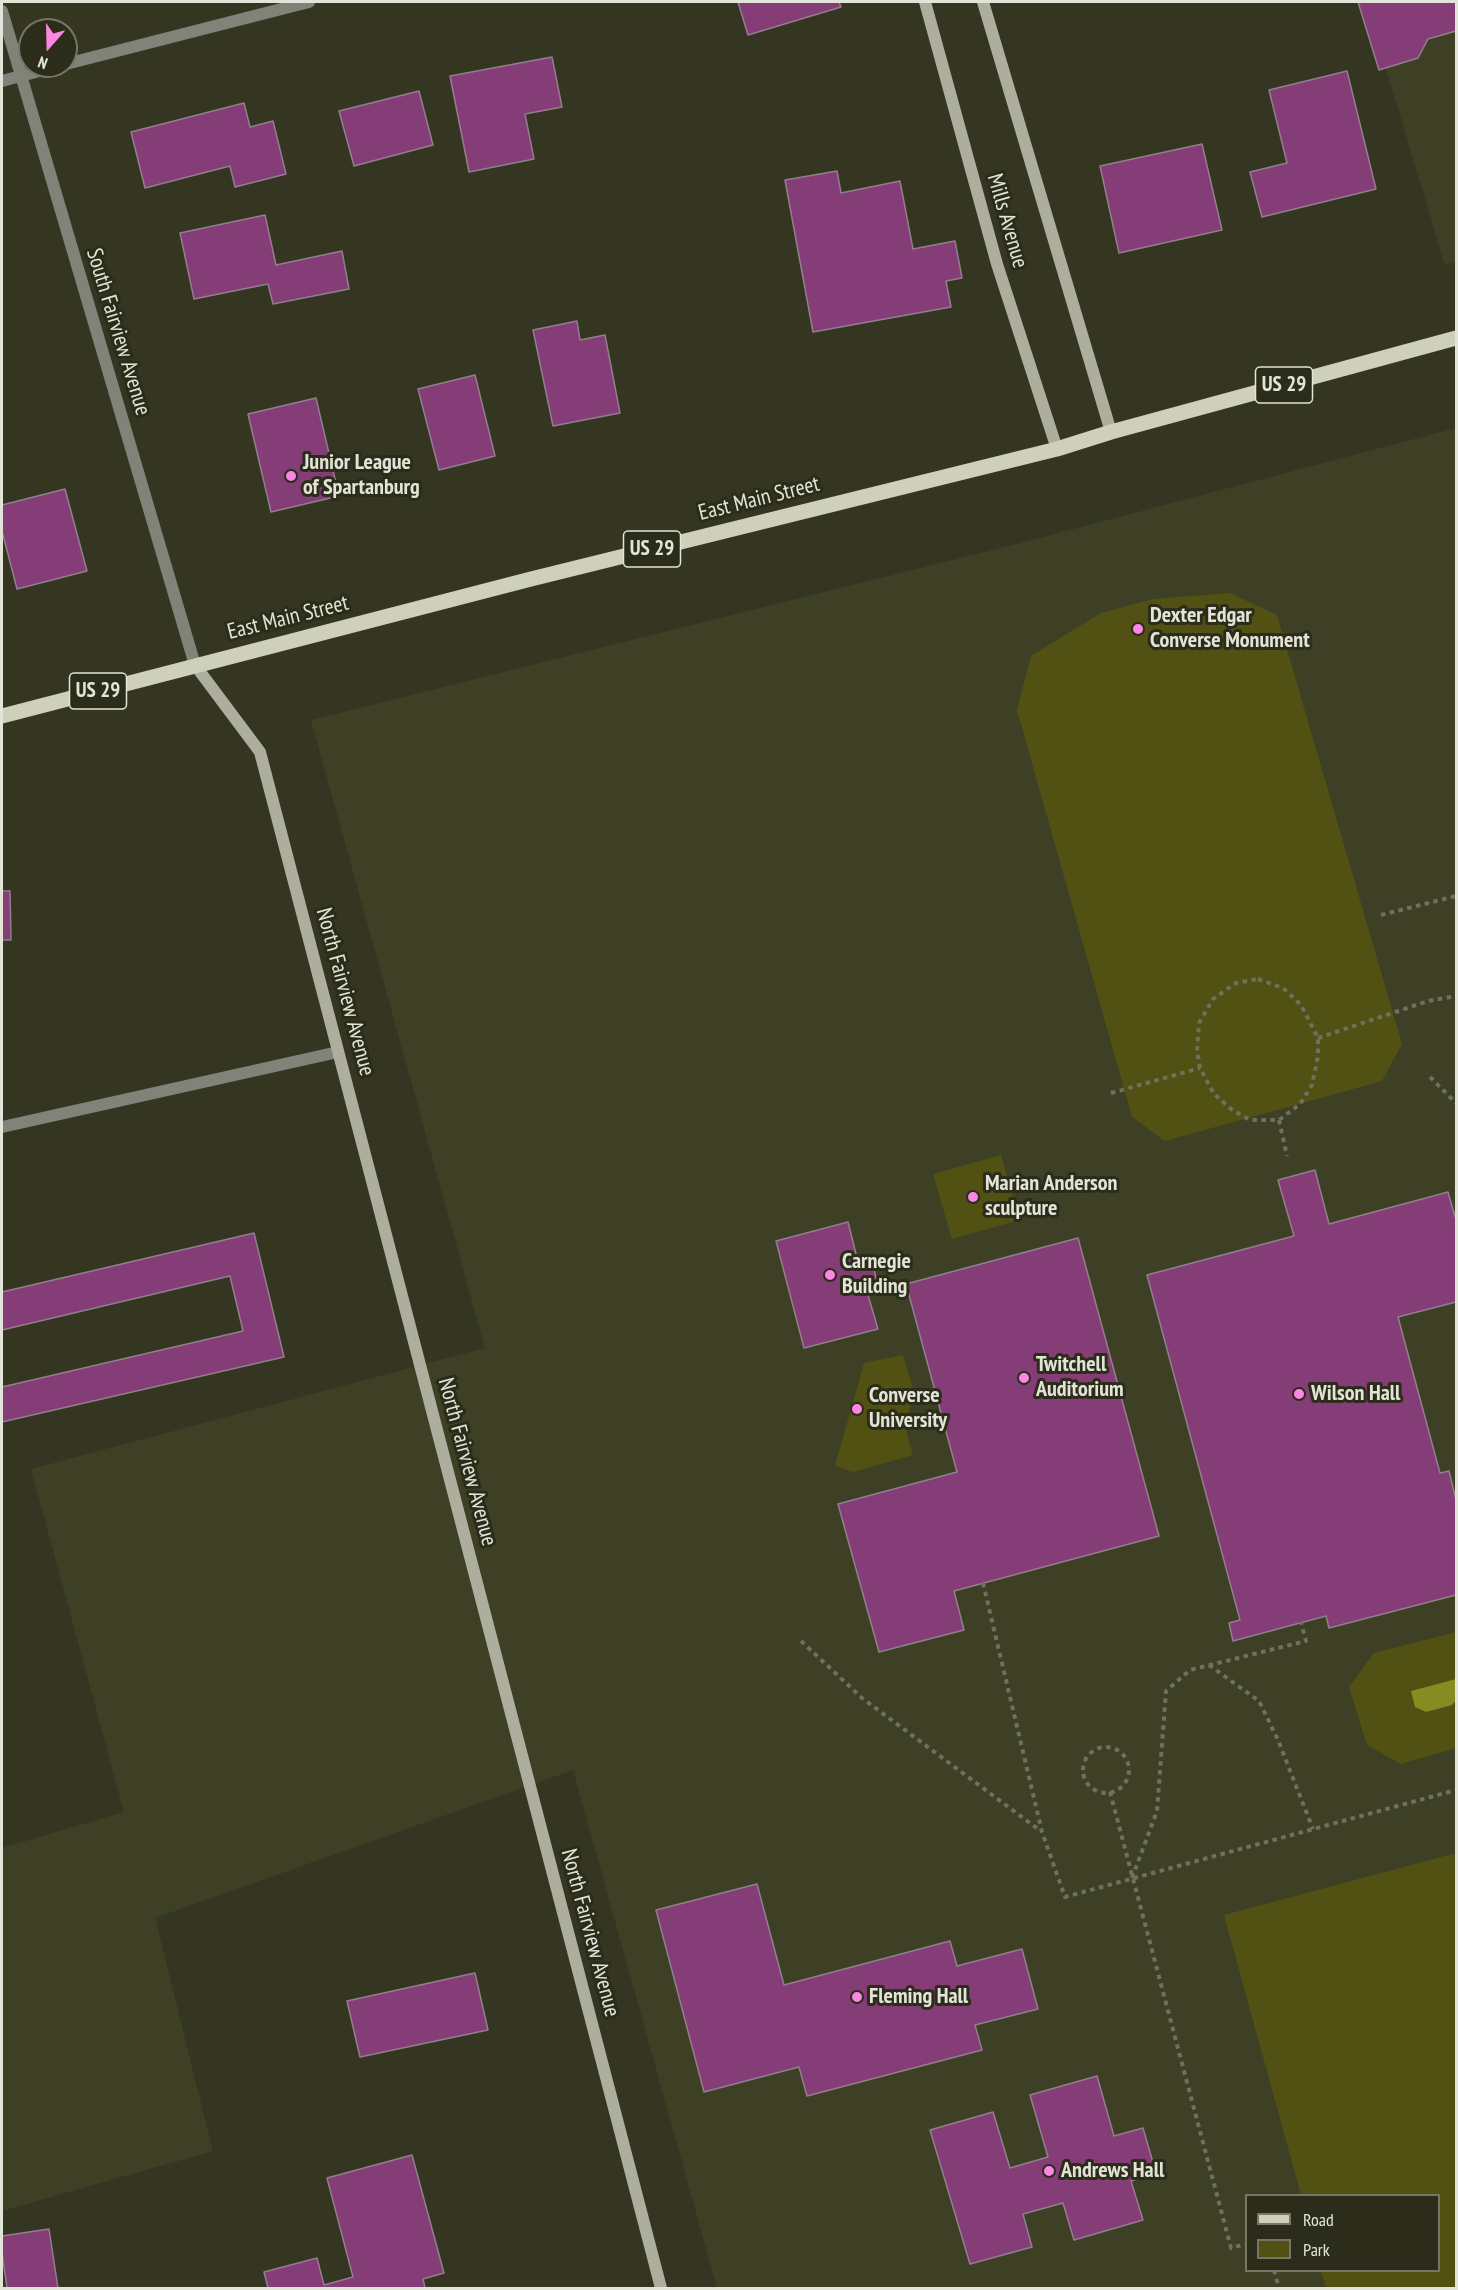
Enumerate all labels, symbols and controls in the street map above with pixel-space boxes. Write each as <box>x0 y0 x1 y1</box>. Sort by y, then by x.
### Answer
north arrow <box>18 18 78 78</box>
text: N <box>35 52 50 74</box>
street label: Mills Avenue <box>981 171 1033 271</box>
street label: South Fairview Avenue <box>80 245 156 419</box>
road number: US 29 <box>1256 367 1312 403</box>
place label: Junior League of Spartanburg <box>303 450 420 502</box>
marker: Junior League of Spartanburg <box>284 469 298 483</box>
street label: East Main Street <box>696 471 822 527</box>
road number: US 29 <box>624 531 680 567</box>
street label: East Main Street <box>225 590 351 646</box>
place label: Dexter Edgar Converse Monument <box>1150 603 1310 654</box>
marker: Dexter Edgar Converse Monument <box>1131 622 1145 636</box>
road number: US 29 <box>70 673 126 709</box>
street label: North Fairview Avenue <box>310 905 380 1079</box>
place label: Marian Anderson sculpture <box>985 1171 1117 1222</box>
marker: Marian Anderson sculpture <box>966 1190 980 1204</box>
place label: Carnegie Building <box>842 1249 911 1300</box>
marker: Carnegie Building <box>823 1268 837 1282</box>
place label: Twitchell Auditorium <box>1036 1352 1124 1404</box>
marker: Twitchell Auditorium <box>1017 1371 1031 1385</box>
street label: North Fairview Avenue <box>432 1375 502 1549</box>
place label: Wilson Hall <box>1311 1381 1400 1407</box>
place label: Converse University <box>869 1383 947 1434</box>
marker: Wilson Hall <box>1292 1387 1306 1401</box>
marker: Converse University <box>850 1402 864 1416</box>
street label: North Fairview Avenue <box>555 1846 625 2020</box>
place label: Fleming Hall <box>869 1984 968 2010</box>
marker: Fleming Hall <box>850 1990 864 2004</box>
place label: Andrews Hall <box>1061 2158 1164 2184</box>
marker: Andrews Hall <box>1042 2164 1056 2178</box>
legend <box>1245 2194 1440 2272</box>
text: Road <box>1303 2208 1334 2231</box>
text: Park <box>1303 2238 1330 2261</box>

